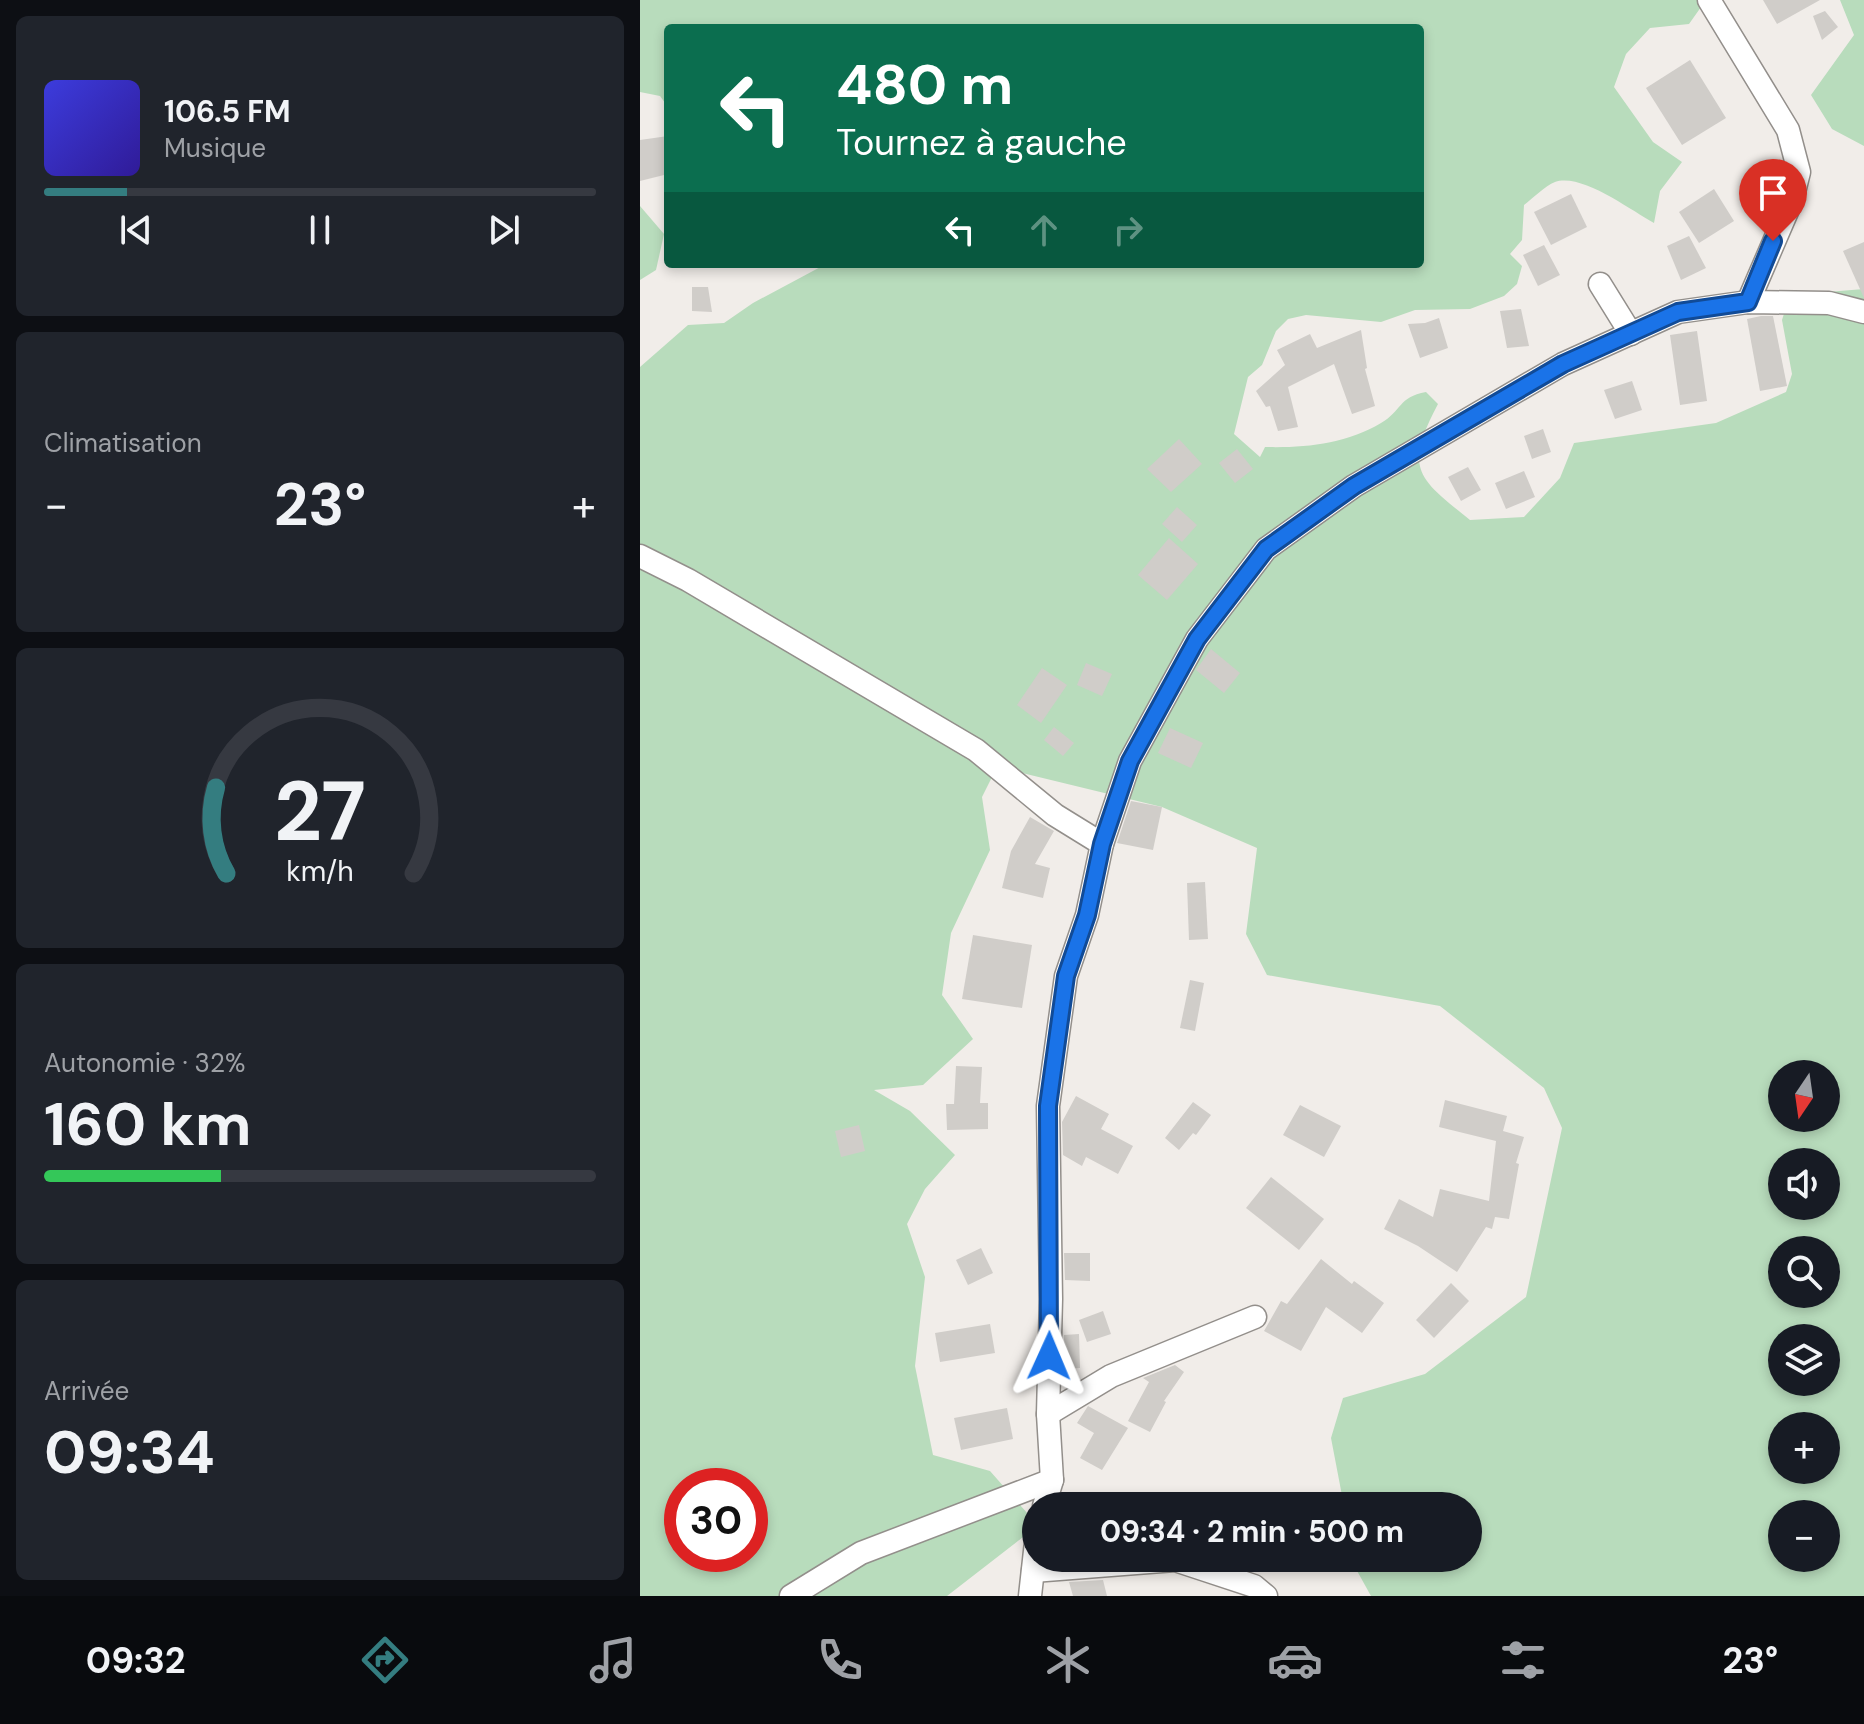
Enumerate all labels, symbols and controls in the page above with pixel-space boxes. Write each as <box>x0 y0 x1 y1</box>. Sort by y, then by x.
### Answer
text: 480 m <box>836 48 1013 121</box>
icon: left <box>704 56 808 160</box>
text: 106.5 FM <box>164 92 291 131</box>
text: Tournez à gauche <box>836 119 1127 166</box>
text: Musique <box>164 131 266 165</box>
pin <box>1739 159 1807 241</box>
icon: arrive <box>1751 171 1795 215</box>
icon: previous <box>114 208 158 252</box>
icon: pause <box>298 208 342 252</box>
icon: next <box>482 208 526 252</box>
icon: left <box>938 208 982 252</box>
icon: ahead <box>1022 208 1066 252</box>
icon: right <box>1106 208 1150 252</box>
text: Climatisation <box>44 426 202 460</box>
text: 23° <box>274 465 366 544</box>
text: − <box>44 476 68 534</box>
text: + <box>572 476 596 534</box>
text: 27 <box>274 757 366 866</box>
text: km/h <box>286 853 354 890</box>
text: Autonomie · 32% <box>44 1046 245 1080</box>
north arrow <box>1768 1060 1840 1132</box>
map controls <box>1768 1060 1840 1572</box>
text: 160 km <box>44 1085 251 1164</box>
button: sound <box>1768 1148 1840 1220</box>
button: search <box>1768 1236 1840 1308</box>
position arrow <box>1007 1314 1091 1398</box>
button: layers <box>1768 1324 1840 1396</box>
text: Arrivée <box>44 1374 129 1408</box>
button: + <box>1768 1412 1840 1484</box>
text: 09:34 <box>44 1413 215 1492</box>
speed limit sign: 30 <box>664 1468 768 1572</box>
button: − <box>1768 1500 1840 1572</box>
text: 09:34 · 2 min · 500 m <box>1100 1512 1404 1551</box>
icon: directions <box>357 1632 413 1688</box>
icon: music <box>585 1632 641 1688</box>
icon: phone <box>812 1632 868 1688</box>
icon: climate <box>1040 1632 1096 1688</box>
icon: car <box>1267 1632 1323 1688</box>
icon: filters <box>1495 1632 1551 1688</box>
text: 09:32 <box>86 1637 186 1684</box>
text: 23° <box>1723 1637 1778 1684</box>

